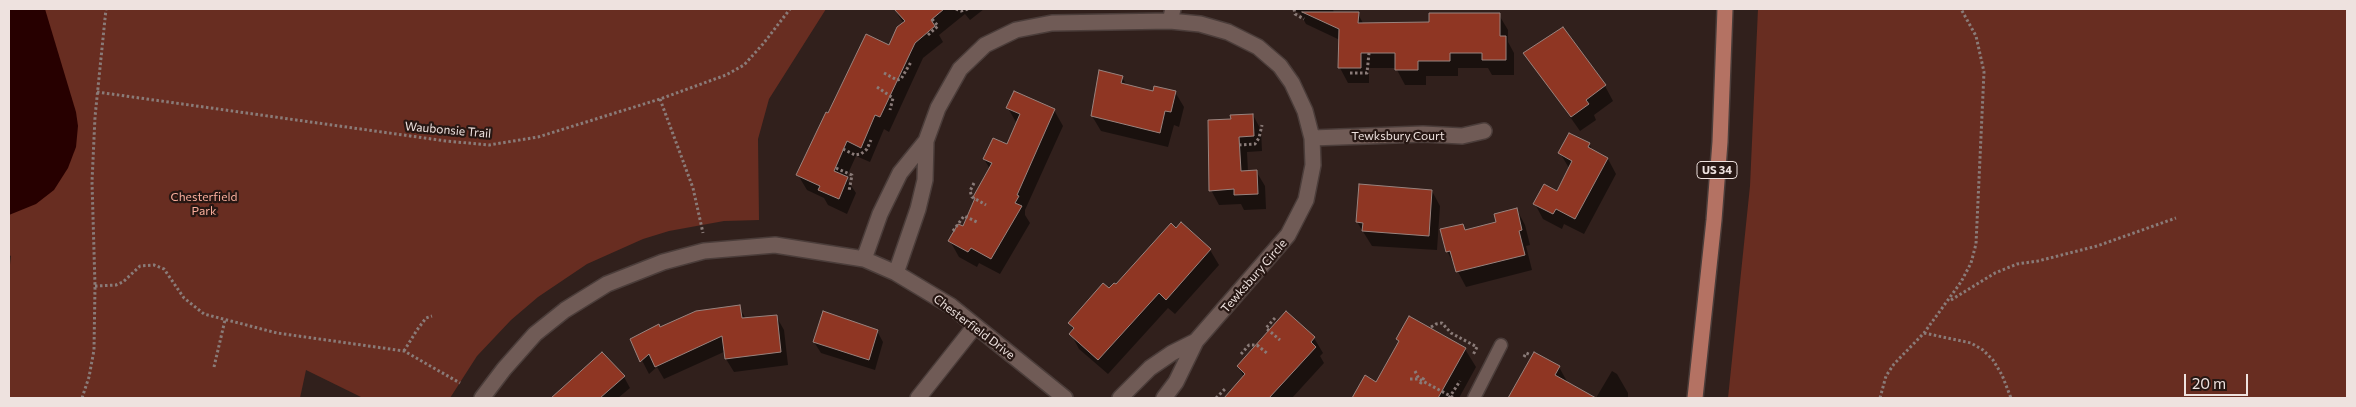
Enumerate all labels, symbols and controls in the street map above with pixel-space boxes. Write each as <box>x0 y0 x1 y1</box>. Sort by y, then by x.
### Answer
street label: Waubonsie Trail <box>404 119 492 141</box>
street label: Tewksbury Court <box>1351 129 1445 143</box>
road number: US 34 <box>1697 162 1737 178</box>
park label: Chesterfield Park <box>171 190 237 218</box>
street label: Tewksbury Circle <box>1218 236 1290 316</box>
street label: Chesterfield Drive <box>930 292 1018 362</box>
scale bar <box>2186 364 2250 396</box>
text: 20 m <box>2192 374 2226 392</box>

